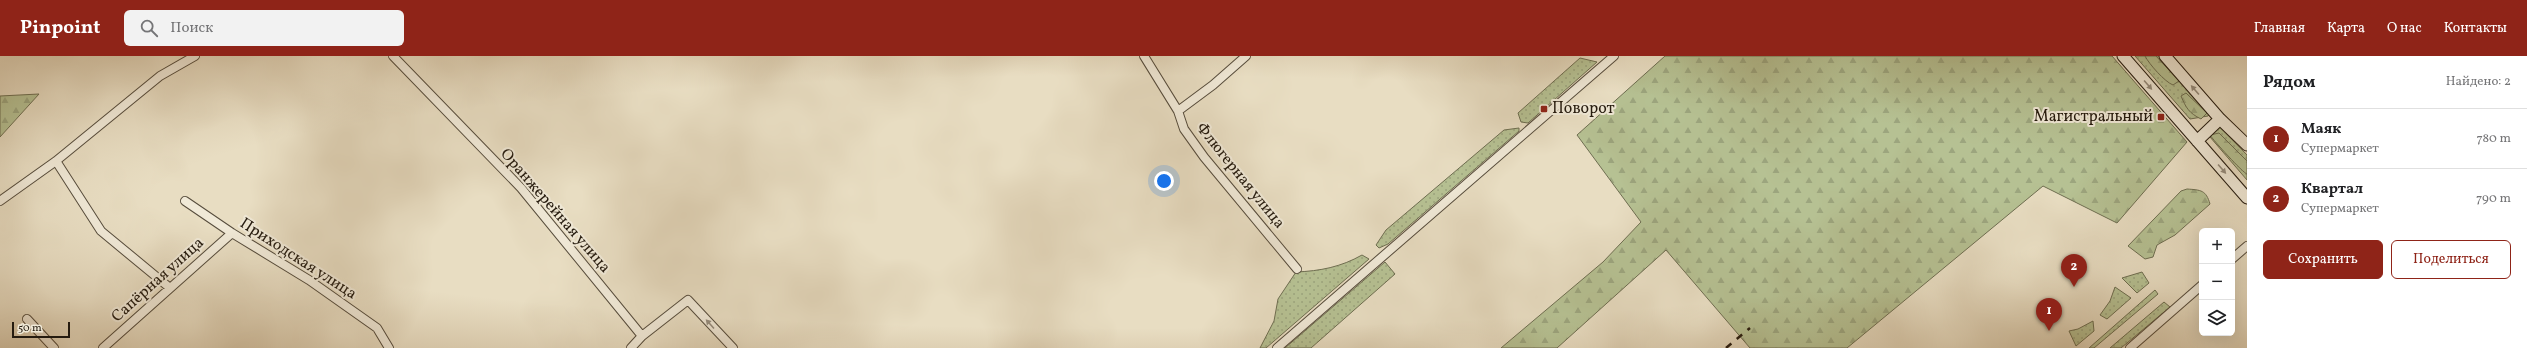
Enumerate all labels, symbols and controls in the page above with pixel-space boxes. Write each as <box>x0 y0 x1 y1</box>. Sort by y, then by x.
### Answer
search box <box>124 10 404 46</box>
text: Pinpoint <box>20 15 100 41</box>
icon: search <box>138 17 160 39</box>
text: Поиск <box>170 18 213 39</box>
text: Главная <box>2254 19 2305 38</box>
text: Карта <box>2327 19 2365 38</box>
text: О нас <box>2387 19 2422 38</box>
text: Контакты <box>2444 19 2507 38</box>
text: Рядом <box>2263 71 2316 94</box>
text: Найдено: 2 <box>2446 73 2511 91</box>
one-way arrow <box>2144 80 2153 91</box>
one-way arrow <box>2190 85 2199 95</box>
place label: Поворот <box>1552 98 1615 120</box>
marker: Поворот <box>1539 104 1549 114</box>
place label: Магистральный <box>2034 106 2153 128</box>
marker: Магистральный <box>2156 112 2166 122</box>
street label: Флюгерная улица <box>1190 118 1290 234</box>
text: Маяк <box>2301 119 2341 140</box>
text: 1 <box>2273 130 2279 148</box>
text: 780 m <box>2477 130 2511 148</box>
text: Супермаркет <box>2301 140 2379 158</box>
street label: Оранжерейная улица <box>495 144 615 278</box>
one-way arrow <box>2217 164 2226 175</box>
your location <box>1154 171 1174 191</box>
text: Квартал <box>2301 179 2363 200</box>
text: 2 <box>2273 190 2279 208</box>
text: 790 m <box>2476 190 2511 208</box>
text: Супермаркет <box>2301 200 2379 218</box>
street label: Приходская улица <box>235 213 361 305</box>
map controls <box>2199 228 2235 336</box>
button: + <box>2199 228 2235 264</box>
street label: Сапёрная улица <box>107 232 209 328</box>
button: Сохранить <box>2263 240 2383 279</box>
button: Поделиться <box>2391 240 2511 279</box>
pin: 2 <box>2061 254 2087 287</box>
button: − <box>2199 264 2235 300</box>
pin: 1 <box>2036 298 2062 331</box>
button: layers <box>2199 300 2235 336</box>
one-way arrow <box>706 318 715 329</box>
scale bar <box>12 320 70 339</box>
text: 50 m <box>18 321 42 336</box>

